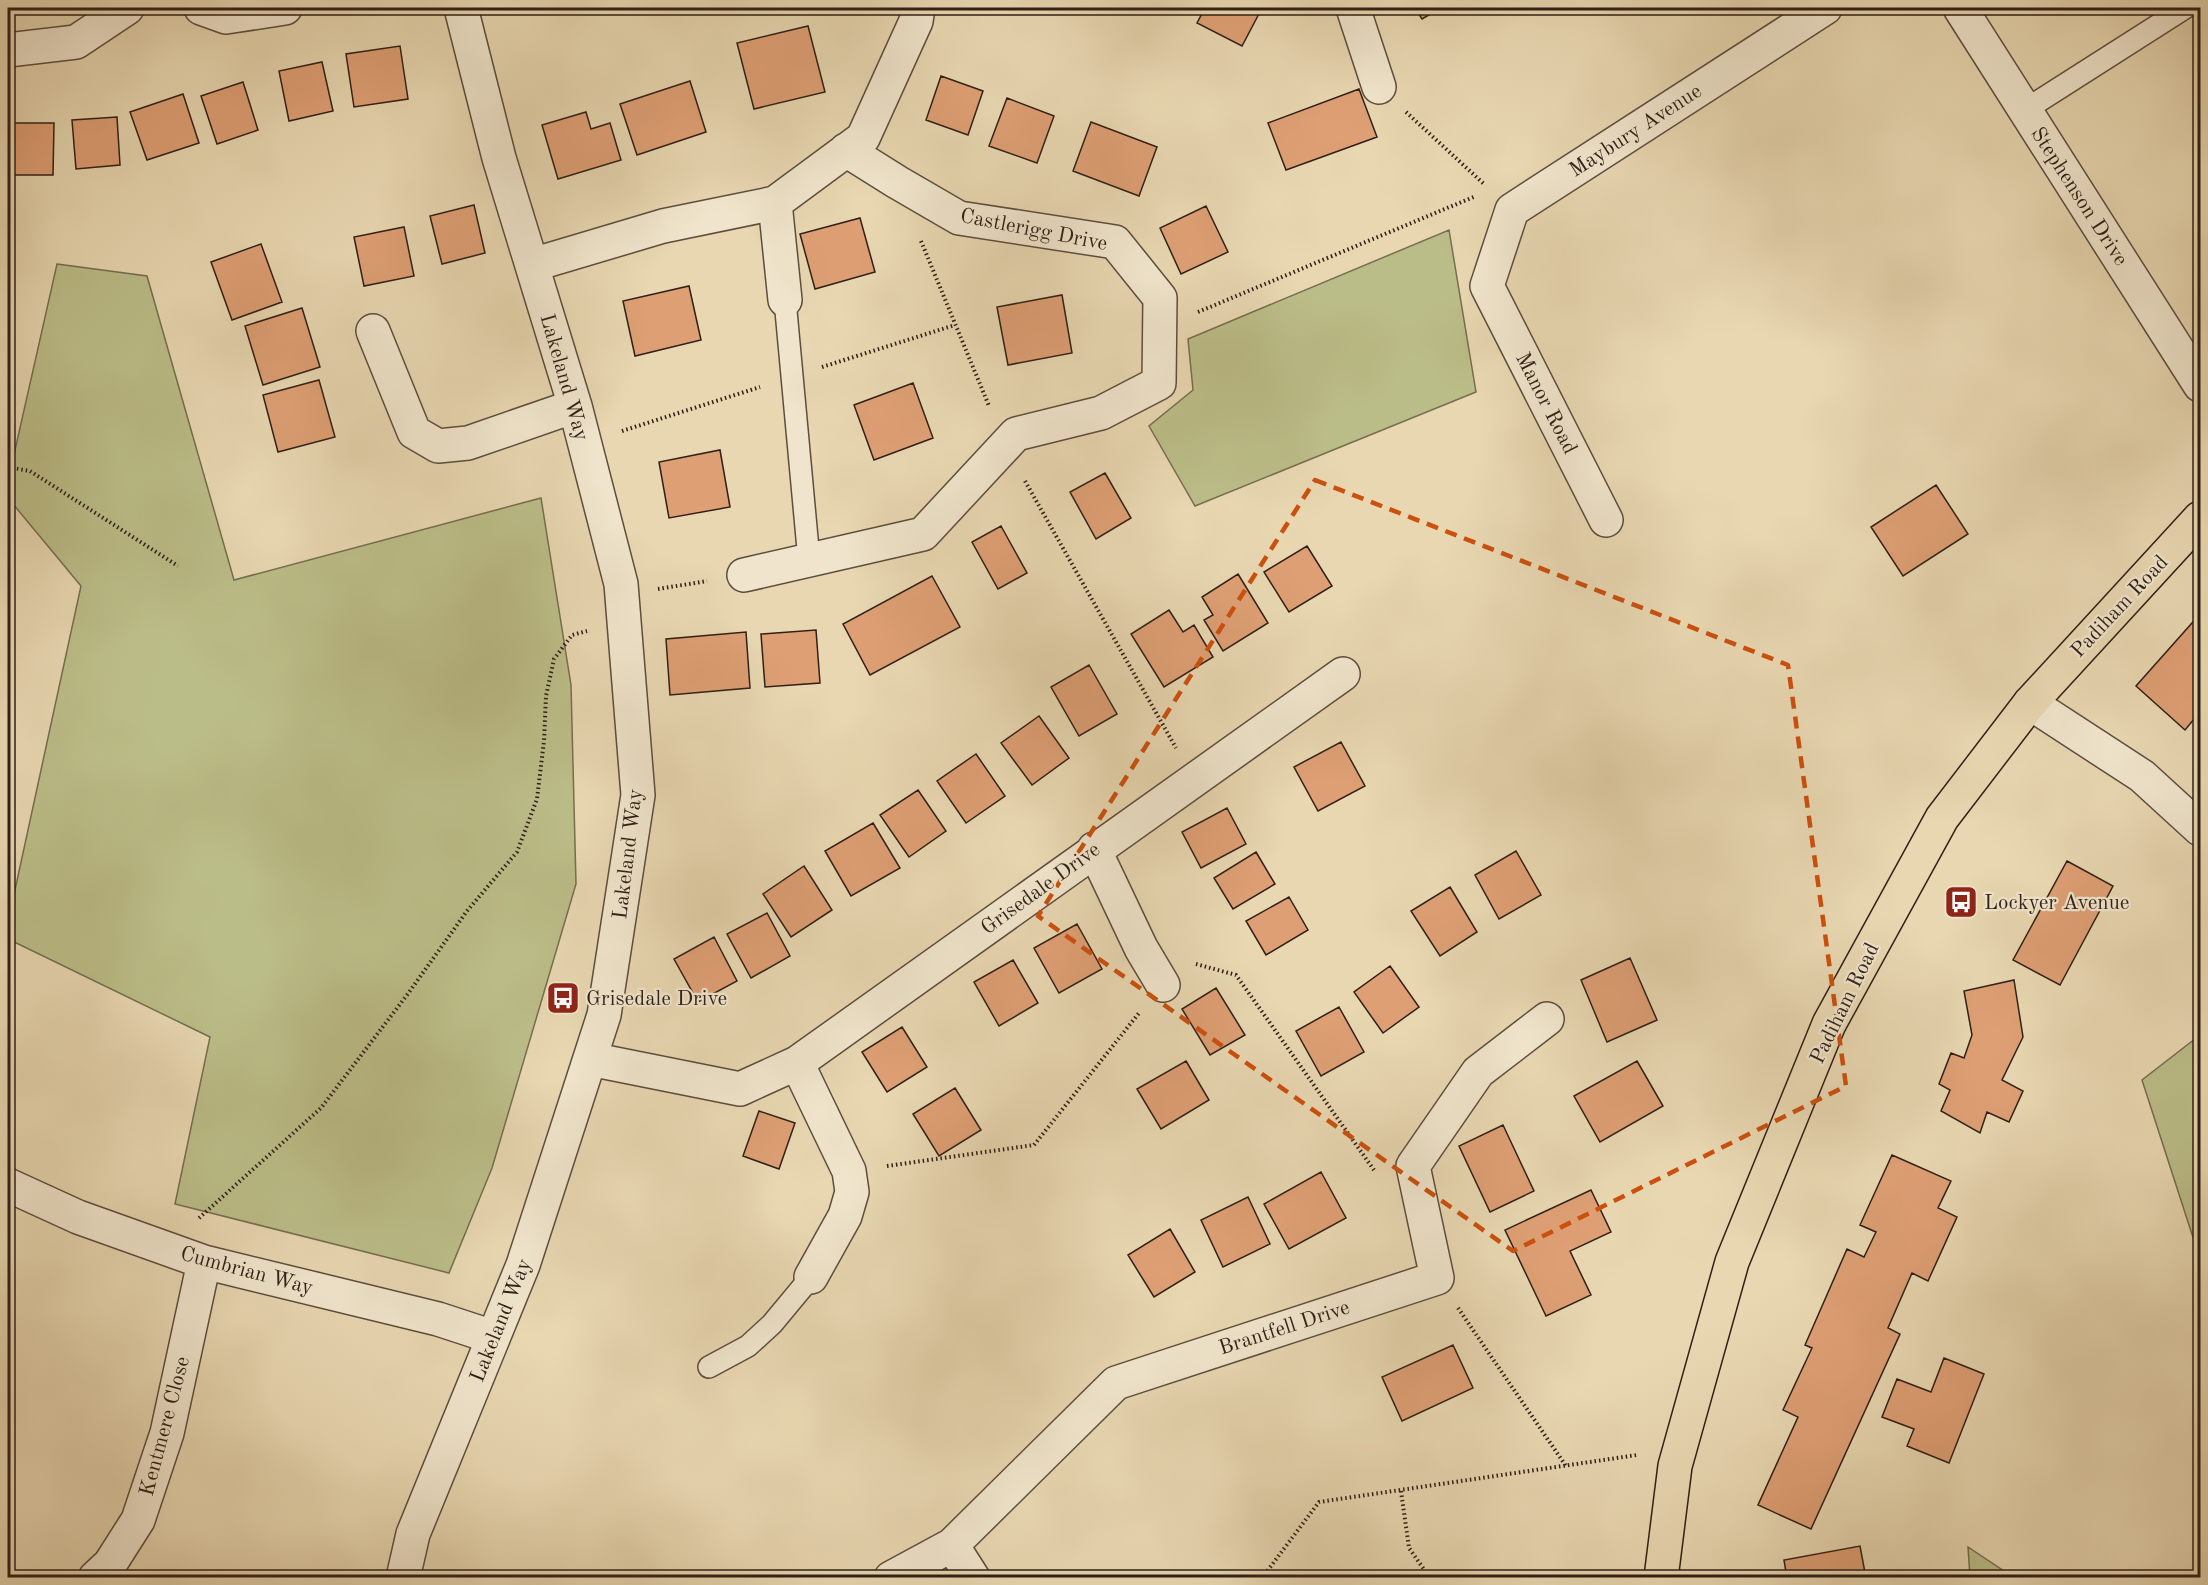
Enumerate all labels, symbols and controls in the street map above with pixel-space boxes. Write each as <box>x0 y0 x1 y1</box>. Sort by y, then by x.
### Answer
street label: Maybury Avenue <box>1566 81 1706 182</box>
street label: Stephenson Drive <box>2026 124 2131 270</box>
street label: Castlerigg Drive <box>958 206 1109 255</box>
street label: Lakeland Way <box>535 311 592 443</box>
street label: Manor Road <box>1511 349 1580 458</box>
street label: Padiham Road <box>2068 552 2173 662</box>
street label: Lakeland Way <box>610 788 647 921</box>
street label: Grisedale Drive <box>978 839 1104 939</box>
bus stop icon: Lockyer Avenue <box>1943 884 1979 920</box>
place label: Lockyer Avenue <box>1984 893 2130 914</box>
street label: Padiham Road <box>1807 940 1884 1067</box>
bus stop icon: Grisedale Drive <box>545 980 581 1016</box>
place label: Grisedale Drive <box>586 989 727 1010</box>
street label: Cumbrian Way <box>178 1244 315 1299</box>
street label: Lakeland Way <box>467 1256 536 1385</box>
street label: Brantfell Drive <box>1216 1297 1353 1359</box>
street label: Kentmere Close <box>137 1354 194 1498</box>

